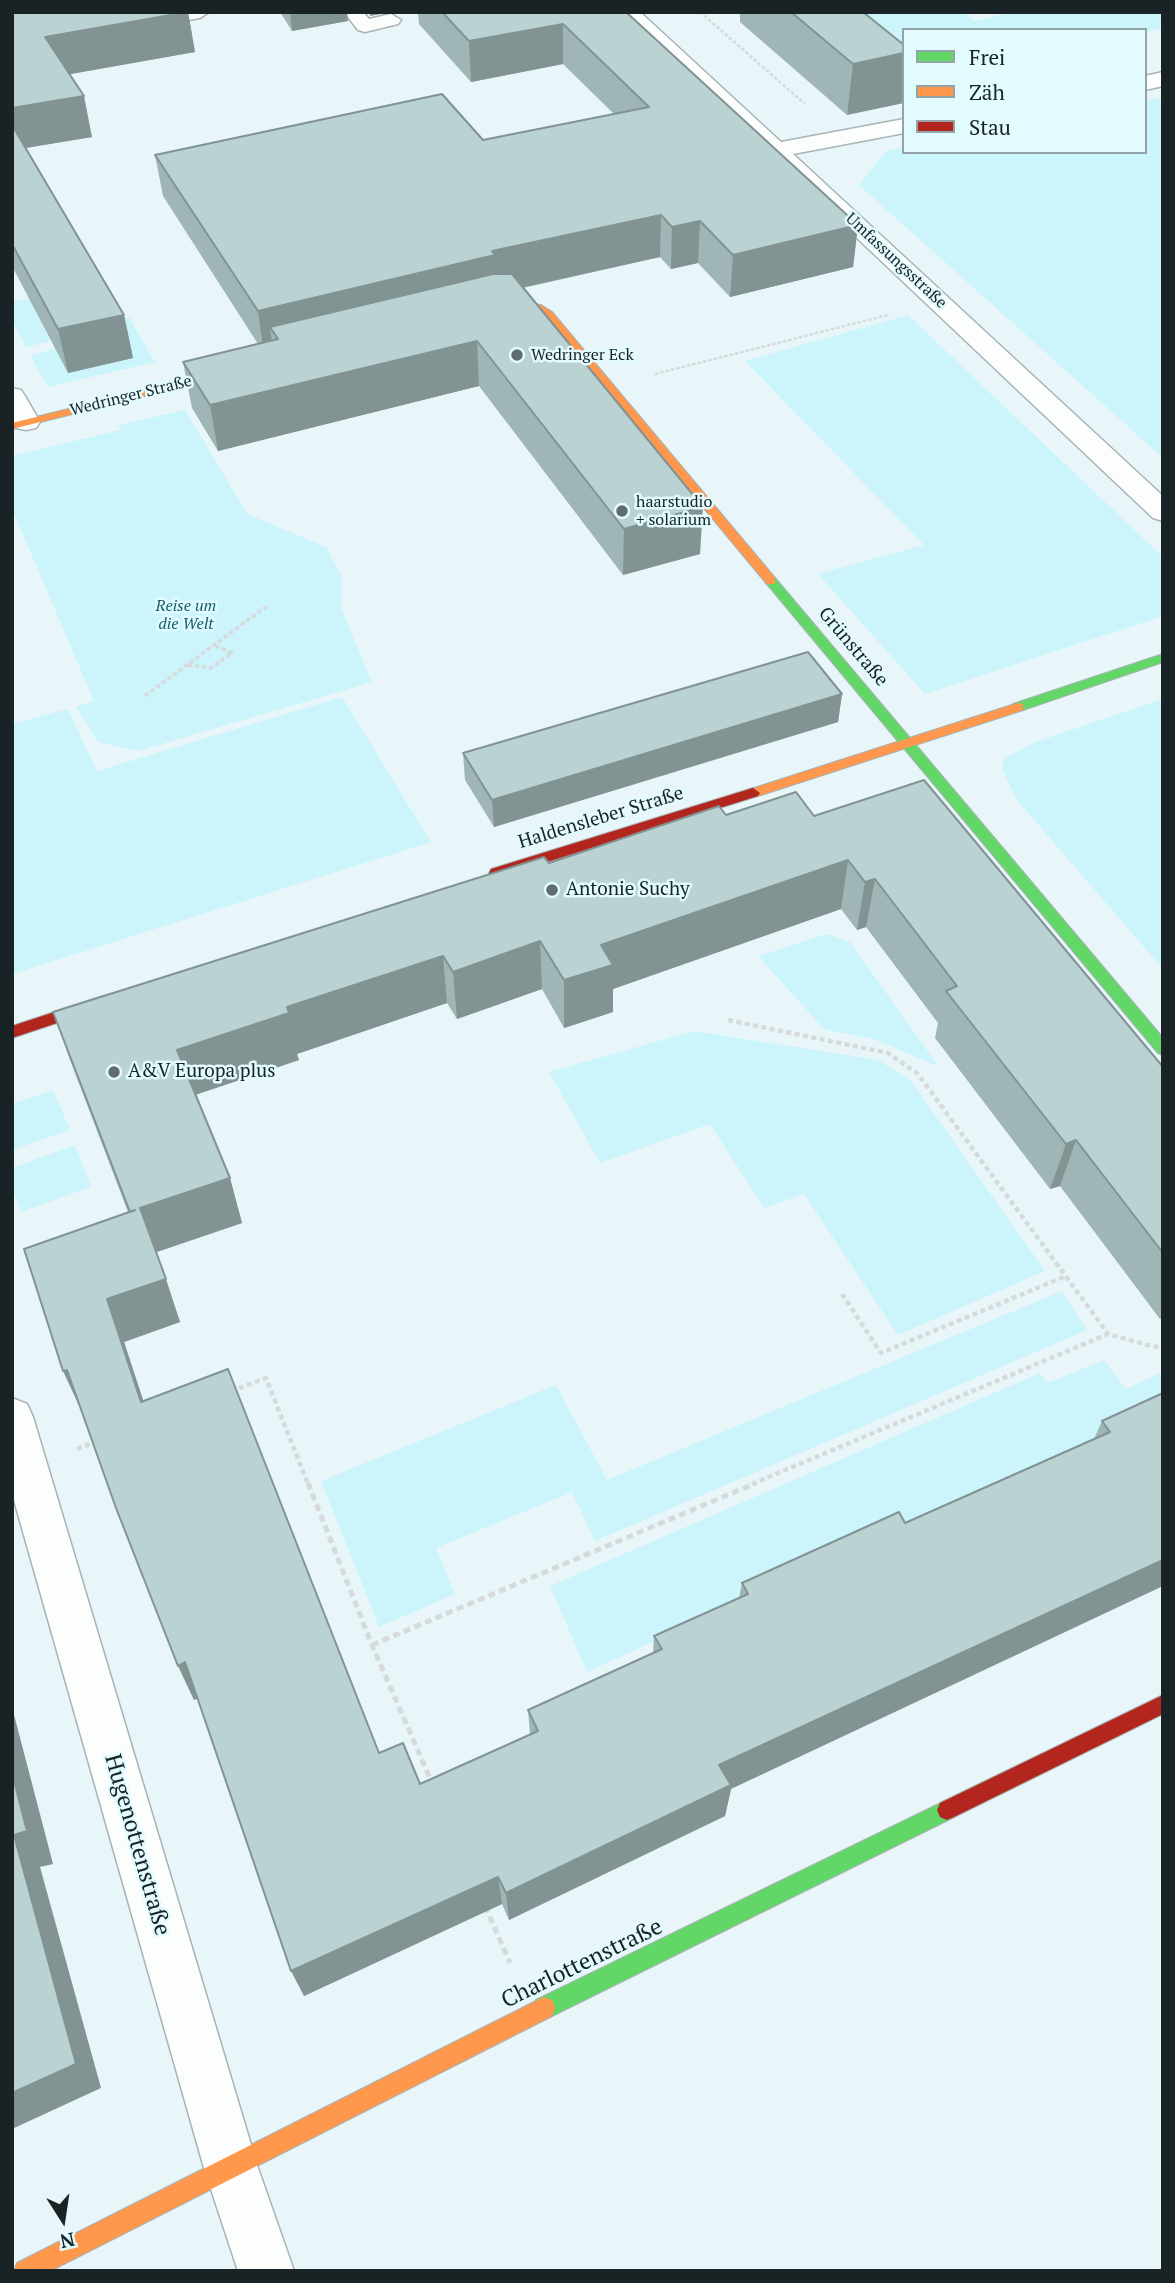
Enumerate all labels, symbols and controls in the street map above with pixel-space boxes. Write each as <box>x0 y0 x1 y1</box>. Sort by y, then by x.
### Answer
legend <box>902 28 1147 154</box>
text: Frei <box>969 43 1005 71</box>
text: Zäh <box>969 78 1005 106</box>
text: Stau <box>969 113 1011 141</box>
street label: Umfassungsstraße <box>841 209 951 313</box>
place label: Wedringer Eck <box>531 345 634 365</box>
marker: Wedringer Eck <box>509 347 525 363</box>
street label: Wedringer Straße <box>68 372 194 420</box>
place label: haarstudio + solarium <box>636 492 712 530</box>
marker: haarstudio + solarium <box>614 503 630 519</box>
park label: Reise um die Welt <box>156 596 216 634</box>
street label: Grünstraße <box>813 603 893 691</box>
street label: Haldensleber Straße <box>516 782 686 854</box>
place label: Antonie Suchy <box>566 879 690 901</box>
marker: Antonie Suchy <box>544 882 560 898</box>
place label: A&V Europa plus <box>128 1061 275 1083</box>
marker: A&V Europa plus <box>106 1064 122 1080</box>
street label: Hugenottenstraße <box>98 1751 176 1939</box>
street label: Charlottenstraße <box>497 1913 667 2015</box>
north arrow <box>28 2185 98 2255</box>
text: N <box>58 2227 77 2255</box>

